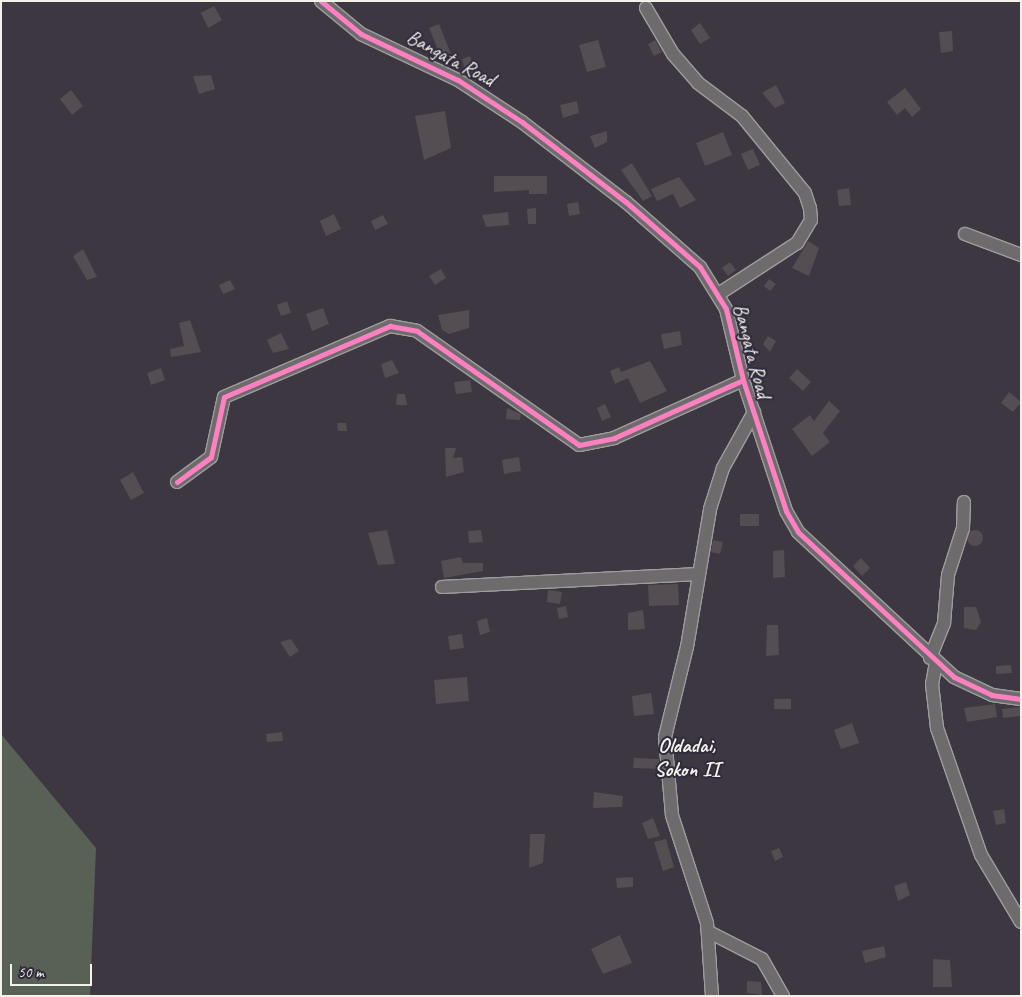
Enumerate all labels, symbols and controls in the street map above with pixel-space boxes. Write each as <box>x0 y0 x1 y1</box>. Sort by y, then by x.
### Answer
street label: Bangata Road <box>403 25 499 91</box>
street label: Bangata Road <box>728 301 776 401</box>
district label: Oldadai, Sokon II <box>654 732 720 782</box>
scale bar <box>12 954 95 986</box>
text: 50 m <box>18 963 44 982</box>

